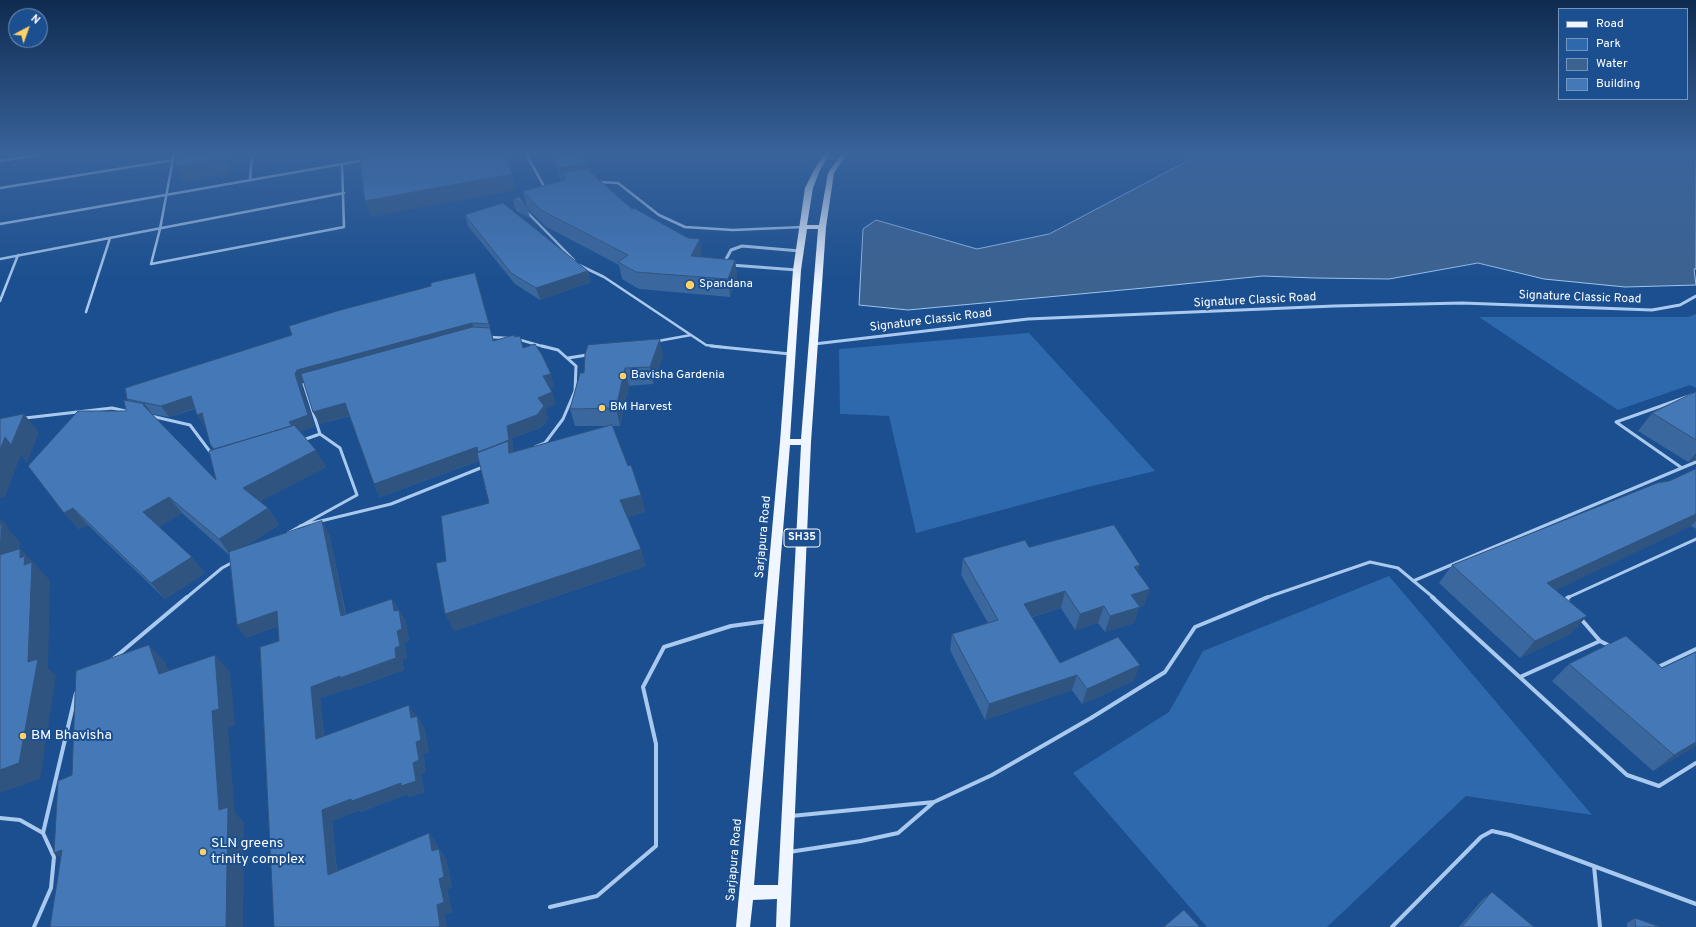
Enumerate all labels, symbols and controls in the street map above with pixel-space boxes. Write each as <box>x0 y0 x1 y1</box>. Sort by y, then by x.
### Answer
north arrow <box>8 8 48 48</box>
legend <box>1558 8 1688 100</box>
text: N <box>28 12 43 28</box>
text: Road <box>1596 16 1624 32</box>
text: Park <box>1596 36 1621 52</box>
text: Water <box>1596 56 1628 72</box>
text: Building <box>1596 76 1640 92</box>
place label: Spandana <box>699 278 753 292</box>
marker: Spandana <box>684 279 696 291</box>
street label: Signature Classic Road <box>1518 289 1642 307</box>
street label: Signature Classic Road <box>1193 291 1317 311</box>
street label: Signature Classic Road <box>869 306 993 336</box>
place label: Bavisha Gardenia <box>631 369 725 383</box>
marker: Bavisha Gardenia <box>618 371 628 381</box>
place label: BM Harvest <box>610 401 672 415</box>
marker: BM Harvest <box>597 403 607 413</box>
street label: Sarjapura Road <box>753 495 775 579</box>
road number: SH35 <box>784 529 820 547</box>
place label: BM Bhavisha <box>31 728 112 744</box>
marker: BM Bhavisha <box>18 731 28 741</box>
street label: Sarjapura Road <box>724 818 746 902</box>
place label: SLN greens trinity complex <box>211 836 305 868</box>
marker: SLN greens trinity complex <box>198 847 208 857</box>

